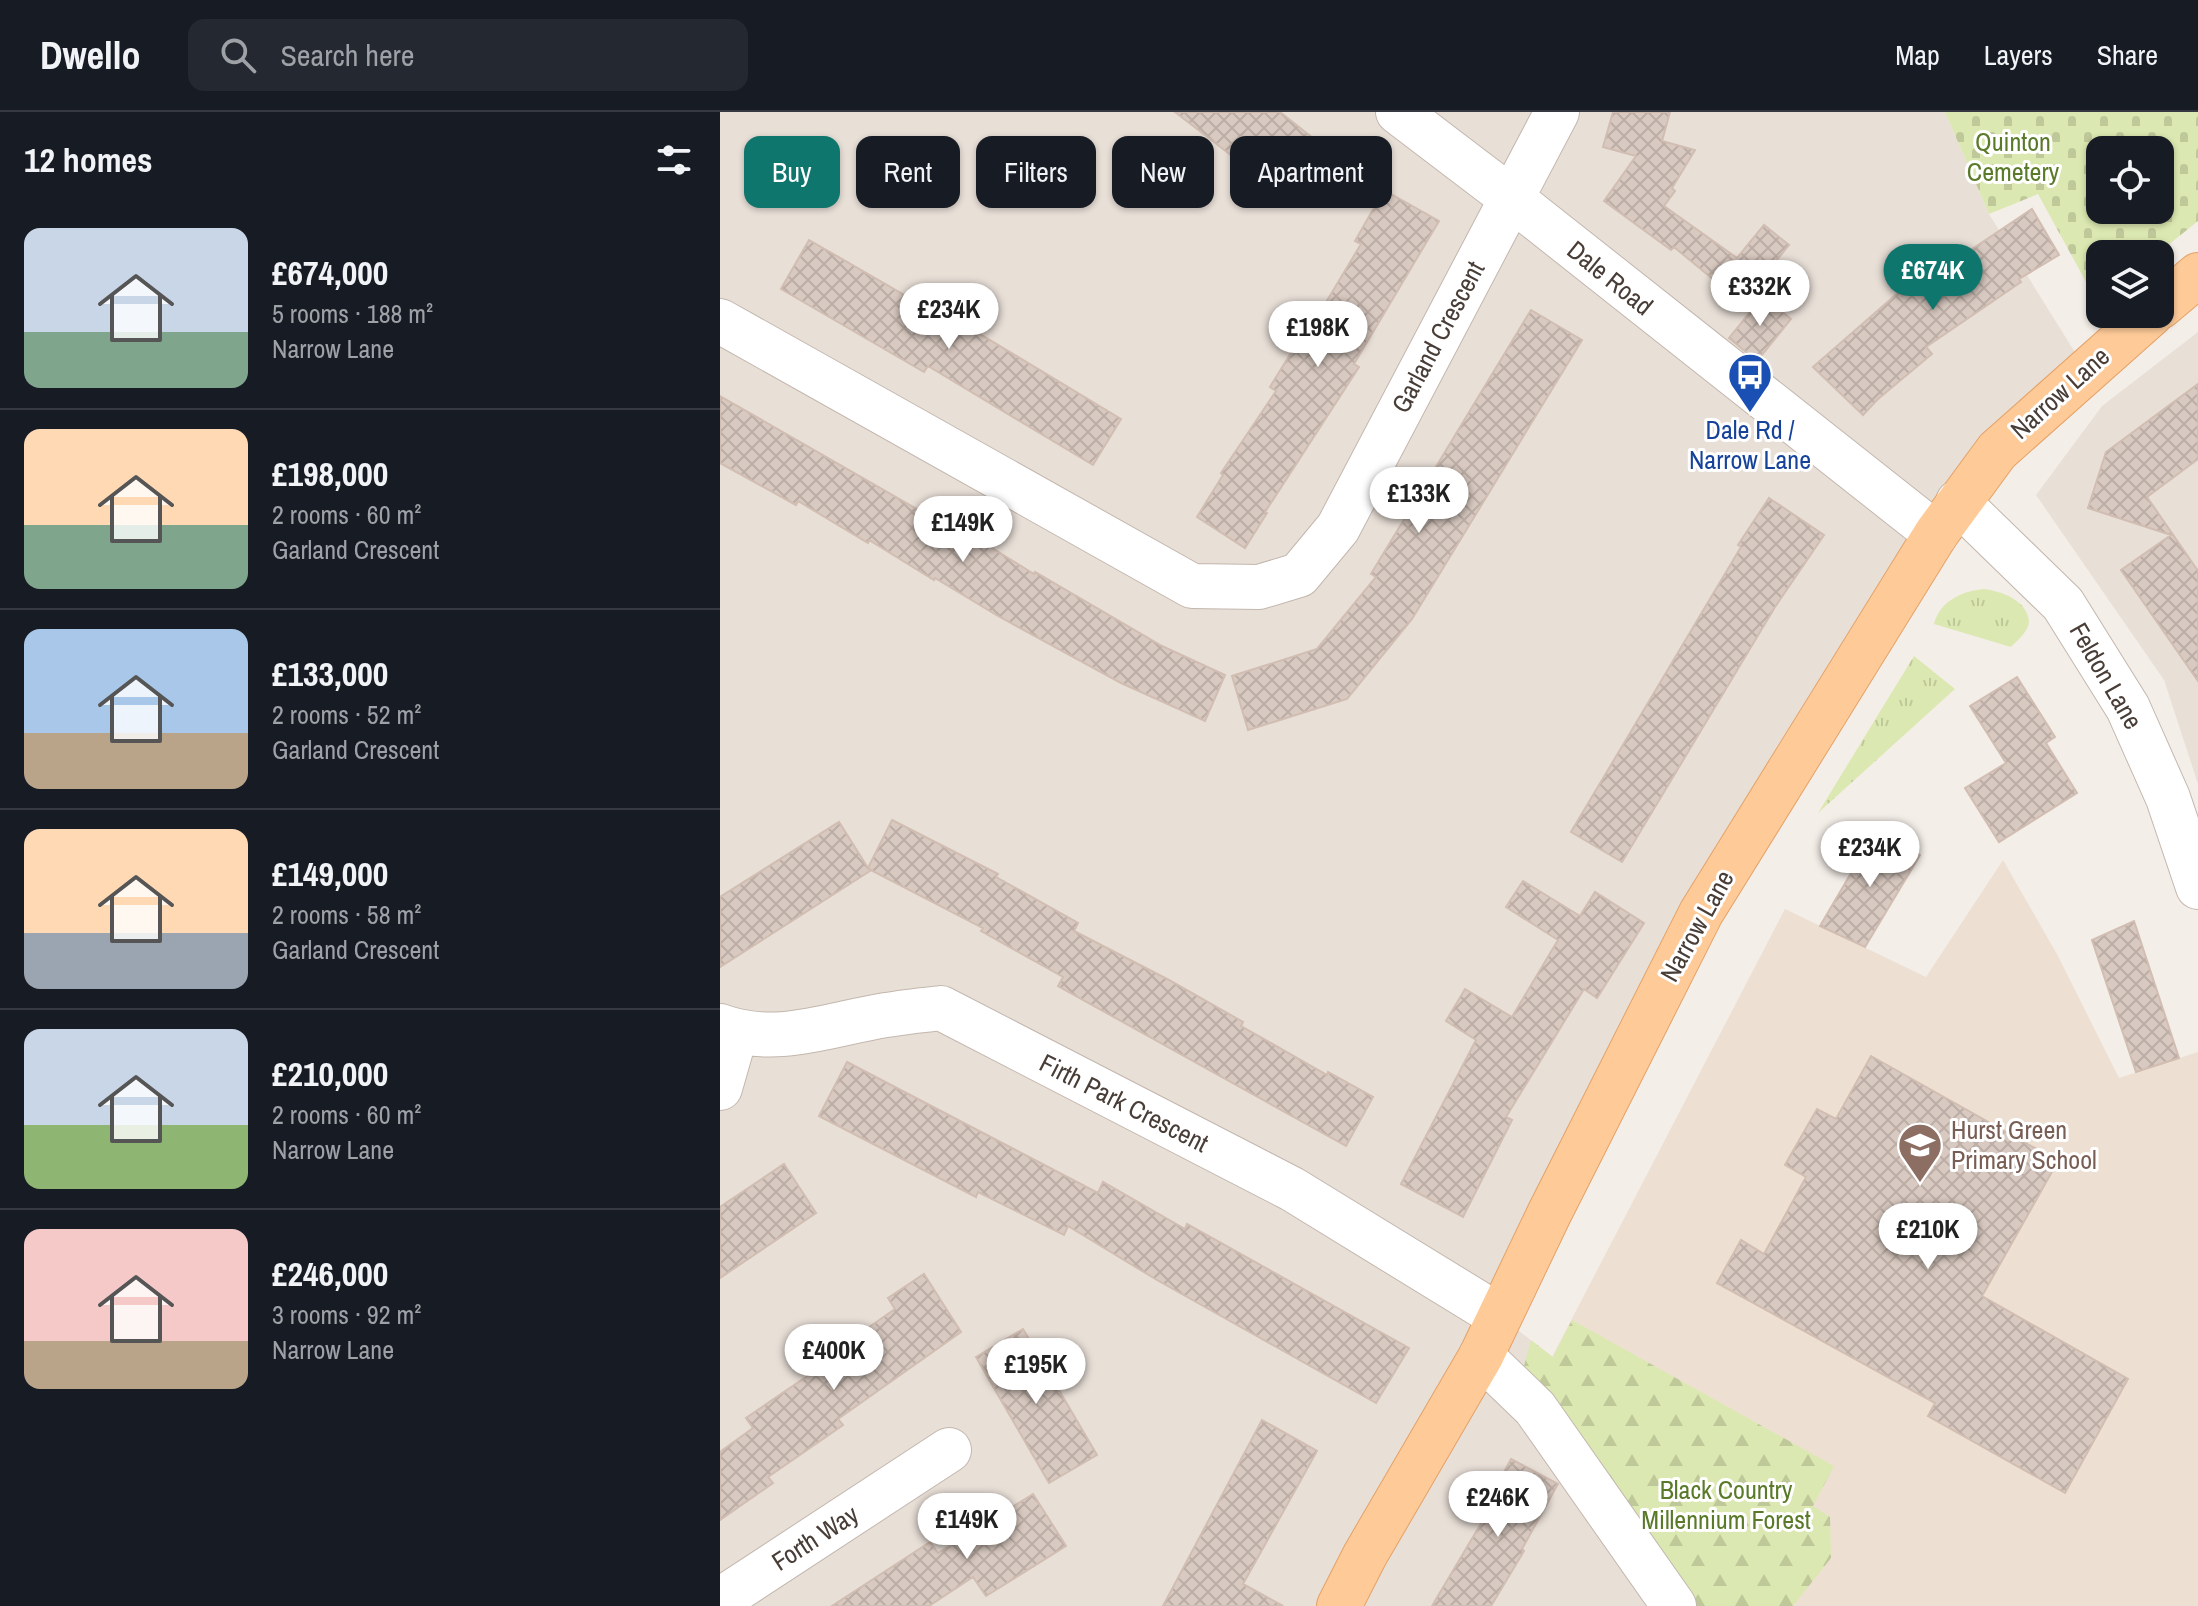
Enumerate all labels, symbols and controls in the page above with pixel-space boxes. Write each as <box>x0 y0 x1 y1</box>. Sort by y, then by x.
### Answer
search box <box>188 19 748 91</box>
text: Dwello <box>40 30 140 81</box>
icon: search <box>216 33 260 77</box>
text: Search here <box>280 35 414 75</box>
text: Map <box>1895 36 1940 74</box>
text: Layers <box>1984 36 2053 74</box>
text: Share <box>2097 36 2158 74</box>
park label: Quinton Cemetery <box>1967 124 2060 189</box>
chip: Buy <box>744 136 840 208</box>
chip: Rent <box>856 136 960 208</box>
chip: Filters <box>976 136 1096 208</box>
chip: New <box>1112 136 1214 208</box>
chip: Apartment <box>1230 136 1392 208</box>
map controls <box>2086 136 2174 328</box>
button: locate <box>2086 136 2174 224</box>
text: 12 homes <box>24 137 153 183</box>
icon: filters <box>652 138 696 182</box>
street label: Dale Road <box>1560 232 1660 323</box>
button: layers <box>2086 240 2174 328</box>
pin: £674K <box>1877 244 1989 312</box>
text: £674,000 <box>272 250 388 296</box>
text: £674K <box>1902 252 1964 287</box>
street label: Garland Crescent <box>1383 255 1492 419</box>
icon: home <box>88 260 184 356</box>
pin: £332K <box>1704 260 1816 328</box>
text: £332K <box>1729 268 1791 303</box>
pin: £234K <box>893 283 1005 351</box>
text: £234K <box>918 291 980 326</box>
text: 5 rooms · 188 m² <box>272 296 433 331</box>
pin: £198K <box>1262 301 1374 369</box>
text: £198K <box>1287 309 1349 344</box>
text: Narrow Lane <box>272 331 394 366</box>
street label: Narrow Lane <box>2003 339 2117 446</box>
bus stop icon: Dale Rd / Narrow Lane <box>1726 351 1774 414</box>
place label: Dale Rd / Narrow Lane <box>1689 412 1811 477</box>
text: £198,000 <box>272 451 388 497</box>
icon: home <box>88 461 184 557</box>
pin: £133K <box>1363 467 1475 535</box>
text: £133K <box>1388 475 1450 510</box>
pin: £149K <box>907 496 1019 564</box>
text: 2 rooms · 60 m² <box>272 497 421 532</box>
text: £149K <box>932 504 994 539</box>
text: Garland Crescent <box>272 532 439 567</box>
street label: Feldon Lane <box>2062 616 2151 735</box>
text: £133,000 <box>272 651 388 697</box>
icon: home <box>88 661 184 757</box>
text: 2 rooms · 52 m² <box>272 697 421 732</box>
text: Garland Crescent <box>272 732 439 767</box>
pin: £234K <box>1814 821 1926 889</box>
text: £234K <box>1839 829 1901 864</box>
text: £149,000 <box>272 851 388 897</box>
icon: home <box>88 861 184 957</box>
street label: Narrow Lane <box>1652 864 1741 988</box>
text: 2 rooms · 58 m² <box>272 897 421 932</box>
text: Garland Crescent <box>272 932 439 967</box>
street label: Firth Park Crescent <box>1034 1045 1215 1160</box>
text: £210,000 <box>272 1051 388 1097</box>
icon: home <box>88 1061 184 1157</box>
text: 2 rooms · 60 m² <box>272 1097 421 1132</box>
place label: Hurst Green Primary School <box>1951 1112 2097 1177</box>
school or university icon: Hurst Green Primary School <box>1896 1121 1944 1184</box>
text: Narrow Lane <box>272 1132 394 1167</box>
pin: £210K <box>1872 1203 1984 1271</box>
text: £210K <box>1897 1211 1959 1246</box>
text: £246,000 <box>272 1251 388 1297</box>
icon: home <box>88 1261 184 1357</box>
text: 3 rooms · 92 m² <box>272 1297 421 1332</box>
pin: £400K <box>778 1324 890 1392</box>
text: Narrow Lane <box>272 1332 394 1367</box>
text: £400K <box>803 1332 865 1367</box>
pin: £195K <box>980 1338 1092 1406</box>
text: £195K <box>1005 1346 1067 1381</box>
pin: £246K <box>1442 1471 1554 1539</box>
park label: Black Country Millennium Forest <box>1641 1472 1811 1537</box>
text: £246K <box>1467 1479 1529 1514</box>
pin: £149K <box>911 1493 1023 1561</box>
street label: Forth Way <box>765 1496 865 1579</box>
text: £149K <box>936 1501 998 1536</box>

